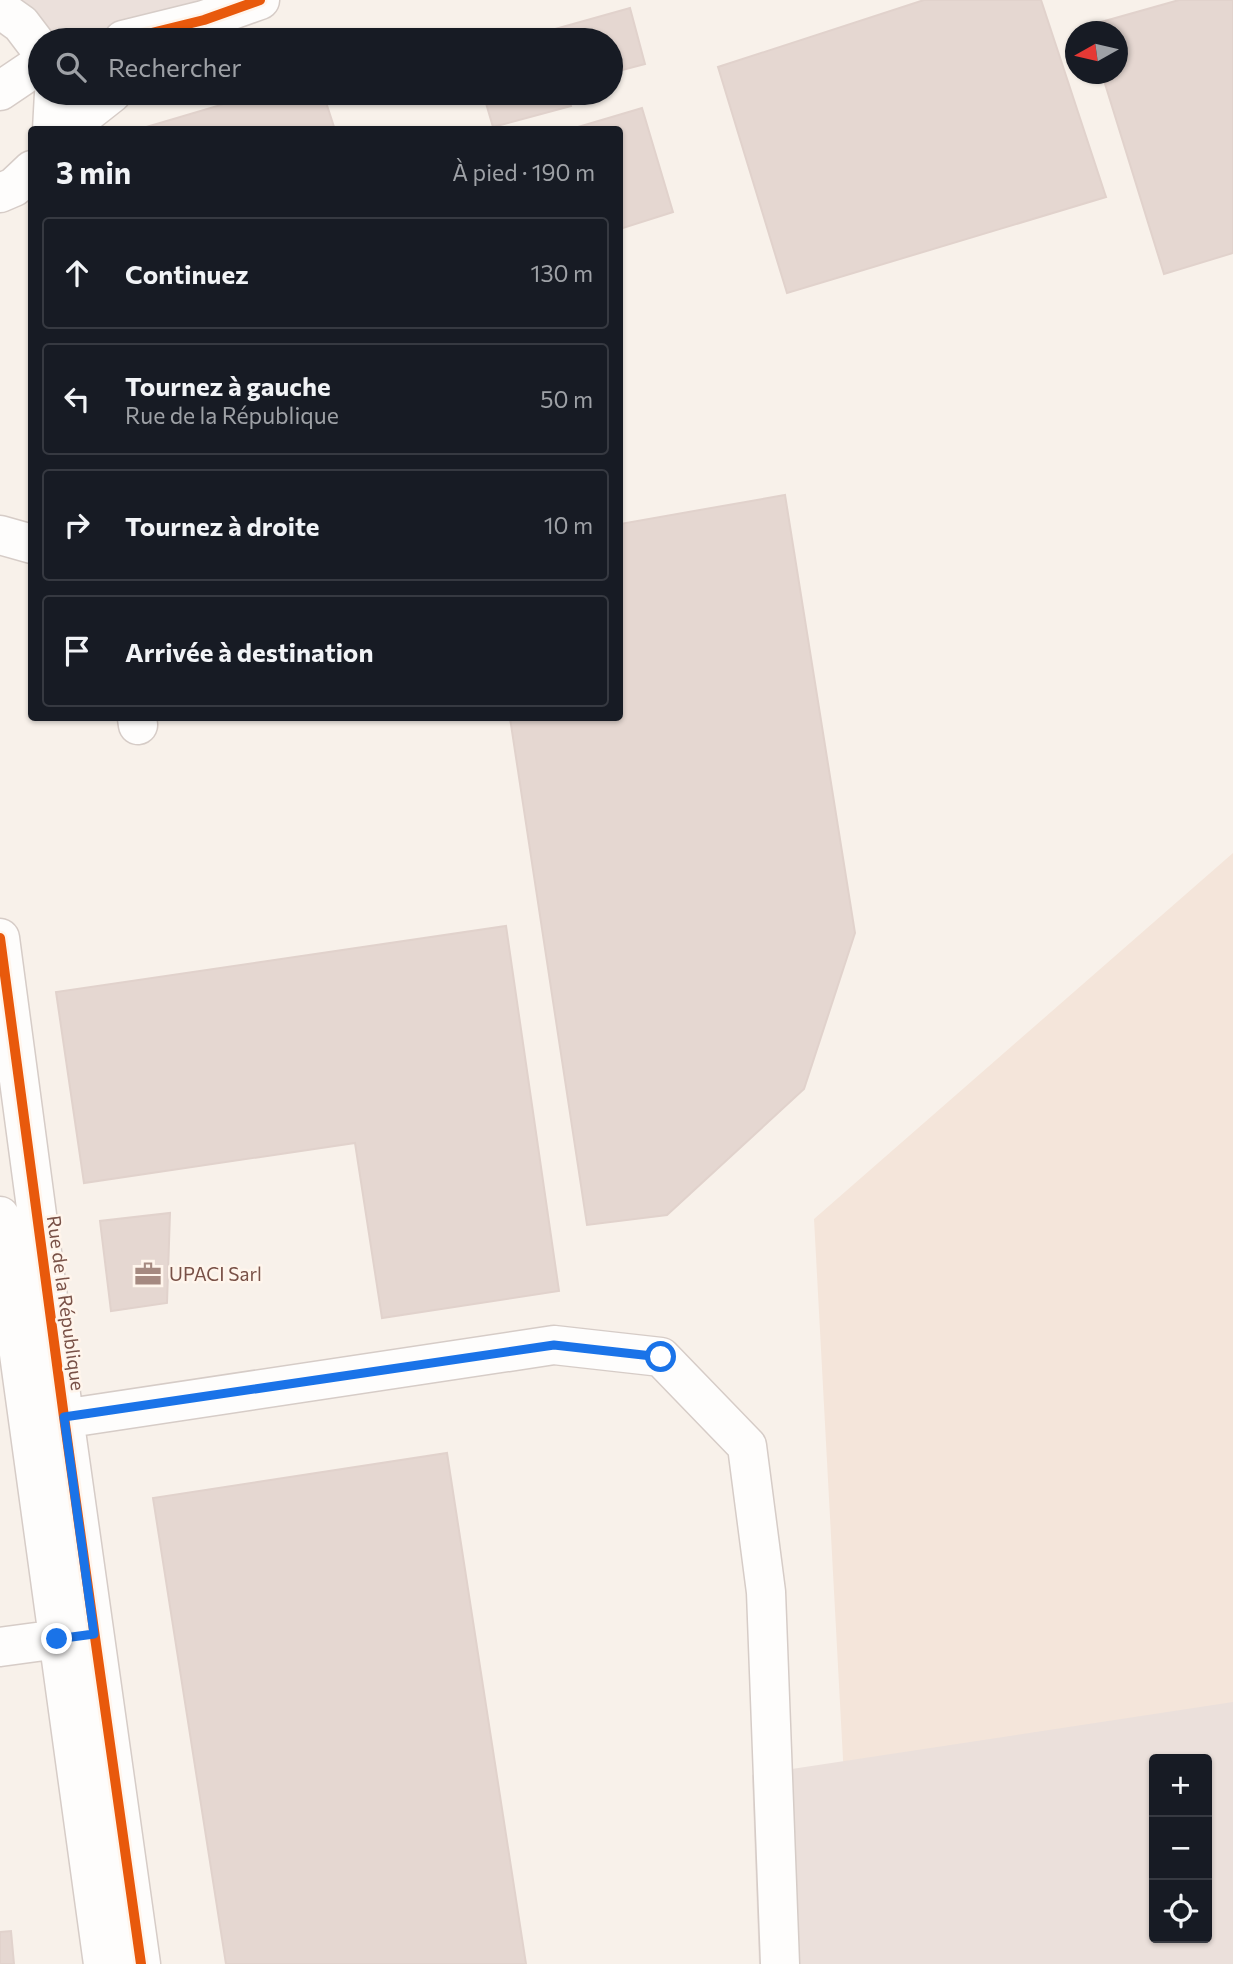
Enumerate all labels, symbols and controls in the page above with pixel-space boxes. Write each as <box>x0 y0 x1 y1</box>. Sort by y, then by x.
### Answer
north arrow <box>1065 21 1128 84</box>
search box <box>28 28 623 105</box>
icon: search <box>52 48 90 86</box>
text: Rechercher <box>108 51 242 82</box>
text: 3 min <box>56 153 131 190</box>
text: À pied · 190 m <box>452 158 595 186</box>
icon: ahead <box>58 254 96 292</box>
text: Continuez <box>125 258 249 289</box>
text: 130 m <box>531 259 593 287</box>
text: Tournez à gauche <box>125 370 331 401</box>
icon: left <box>58 380 96 418</box>
text: 50 m <box>540 385 593 413</box>
text: Rue de la République <box>125 401 339 429</box>
icon: right <box>58 506 96 544</box>
text: Tournez à droite <box>125 510 320 541</box>
text: 10 m <box>544 511 593 539</box>
icon: arrive <box>58 632 96 670</box>
text: Arrivée à destination <box>125 636 373 667</box>
street label: Rue de la République <box>43 1214 90 1392</box>
office icon: UPACI Sarl <box>133 1259 163 1289</box>
place label: UPACI Sarl <box>169 1262 262 1285</box>
route start <box>645 1341 676 1372</box>
route end <box>41 1623 72 1654</box>
map controls <box>1149 1754 1212 1943</box>
button: + <box>1149 1754 1212 1817</box>
button: − <box>1149 1817 1212 1880</box>
button: locate <box>1149 1880 1212 1943</box>

